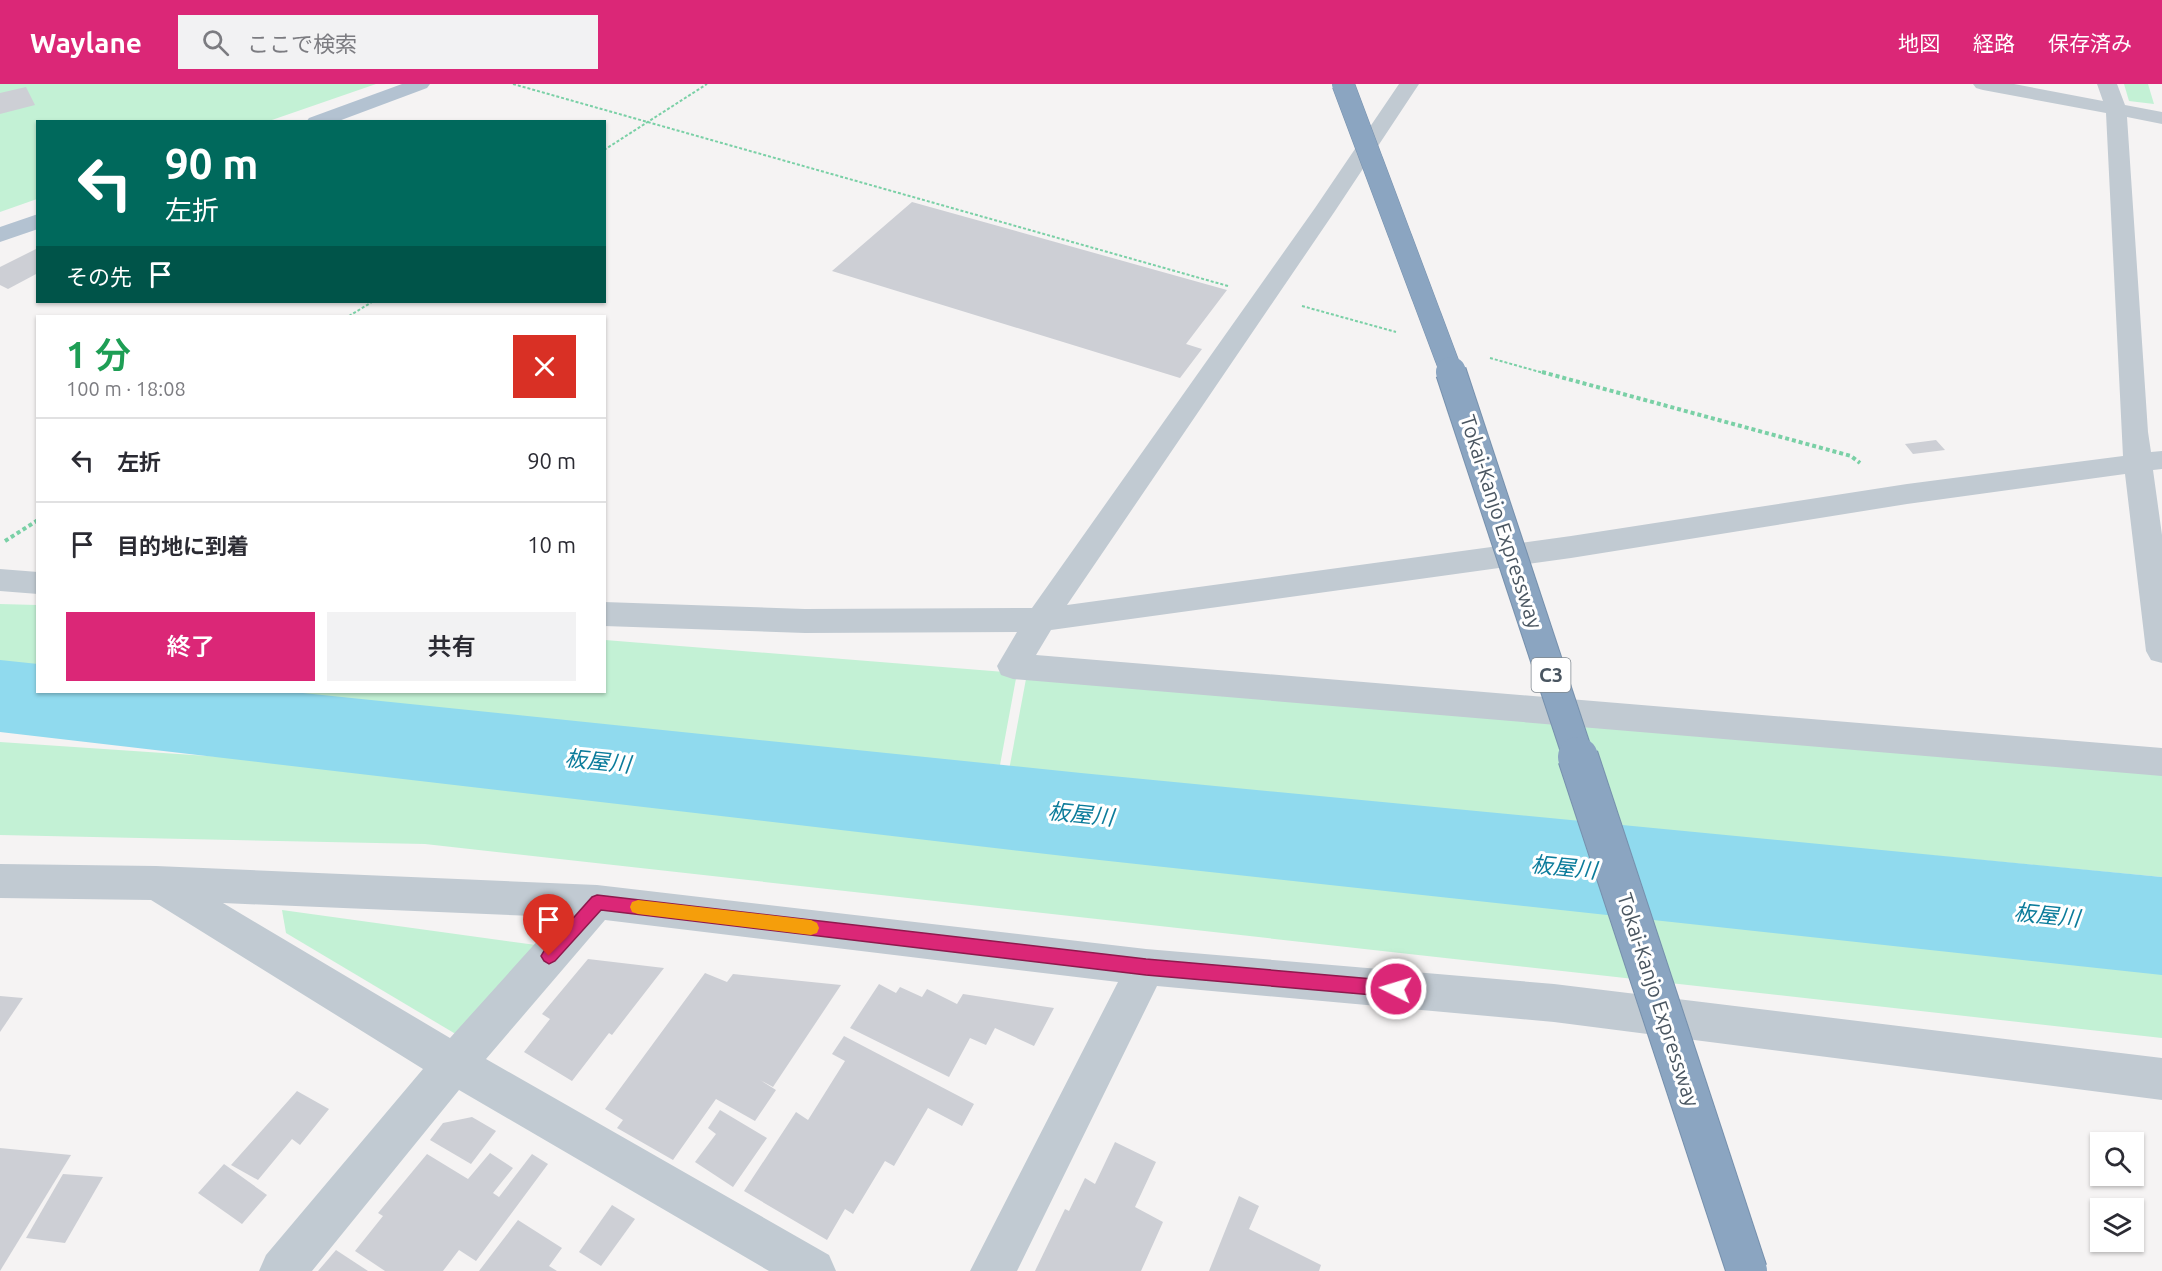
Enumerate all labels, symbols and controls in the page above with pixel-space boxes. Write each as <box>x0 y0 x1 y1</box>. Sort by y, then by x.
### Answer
search box <box>178 15 598 69</box>
icon: search <box>199 26 232 59</box>
text: Waylane <box>30 27 142 58</box>
text: ここで検索 <box>247 31 357 56</box>
text: 地図 <box>1898 31 1940 55</box>
text: 経路 <box>1973 31 2015 55</box>
text: 保存済み <box>2048 31 2132 55</box>
text: 90 m <box>165 140 259 187</box>
icon: left <box>66 144 144 222</box>
text: 左折 <box>165 195 219 225</box>
icon: arrive <box>144 258 177 291</box>
text: その先 <box>66 264 132 289</box>
text: 1 分 <box>66 334 131 375</box>
button: close <box>513 335 576 398</box>
text: 100 m · 18:08 <box>66 377 186 400</box>
street label: Tokai-Kanjo Expressway <box>1456 412 1548 631</box>
icon: left <box>66 444 99 477</box>
text: 90 m <box>527 448 576 473</box>
text: 左折 <box>117 449 161 474</box>
icon: arrive <box>66 528 99 561</box>
text: 10 m <box>527 532 576 557</box>
text: 目的地に到着 <box>117 533 249 558</box>
button: 終了 <box>66 612 315 681</box>
button: 共有 <box>327 612 576 681</box>
road number: C3 <box>1532 658 1570 692</box>
water label: 板屋川 <box>564 745 634 777</box>
water label: 板屋川 <box>1047 798 1117 830</box>
water label: 板屋川 <box>1530 851 1600 883</box>
street label: Tokai-Kanjo Expressway <box>1613 890 1705 1109</box>
pin <box>523 894 574 956</box>
water label: 板屋川 <box>2013 899 2083 931</box>
icon: arrive <box>532 903 565 936</box>
position arrow <box>1364 957 1428 1021</box>
map controls <box>2090 1132 2144 1252</box>
button: search <box>2090 1132 2144 1186</box>
button: layers <box>2090 1198 2144 1252</box>

